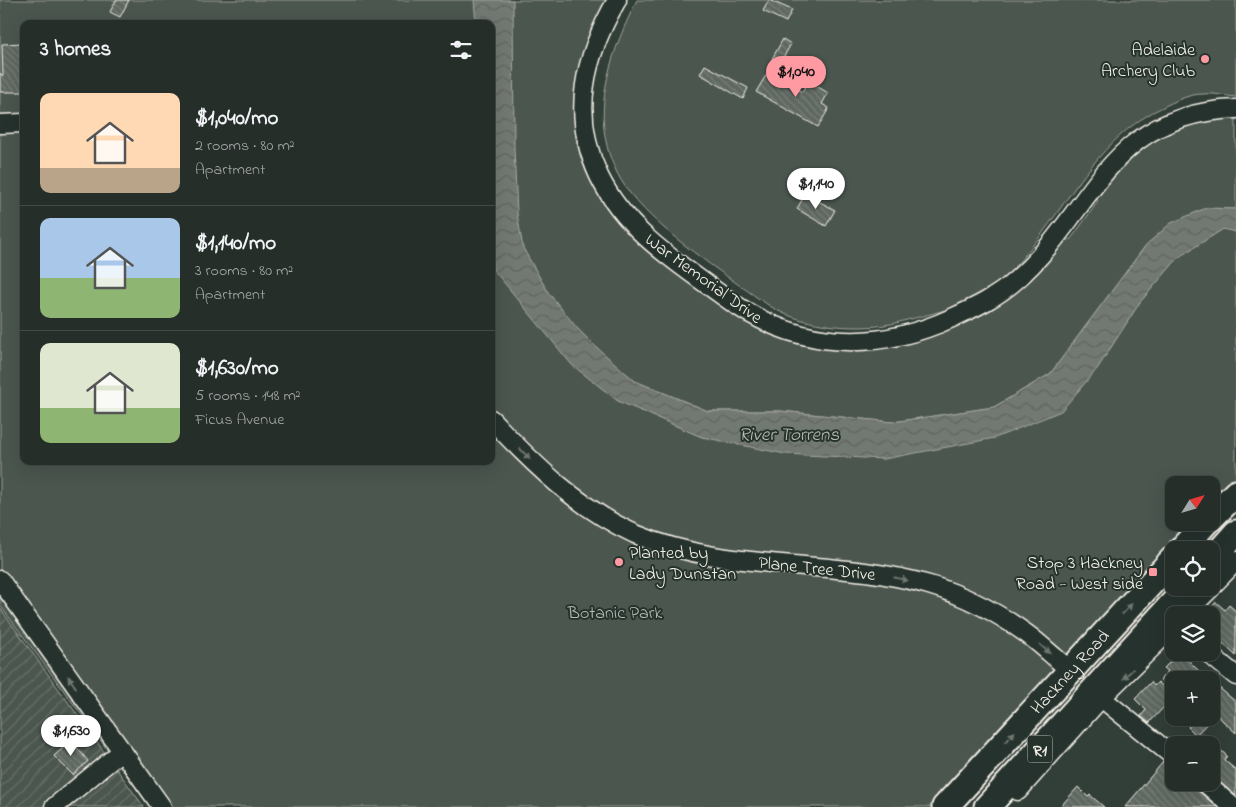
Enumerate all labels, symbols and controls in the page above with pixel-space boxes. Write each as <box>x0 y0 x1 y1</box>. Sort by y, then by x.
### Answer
text: 3 homes <box>40 35 111 65</box>
icon: filters <box>447 36 475 64</box>
place label: Adelaide Archery Club <box>1101 38 1196 85</box>
marker: Adelaide Archery Club <box>1199 53 1211 65</box>
pin: $1,040 <box>755 56 837 98</box>
text: $1,040 <box>777 60 815 84</box>
text: $1,040/mo <box>195 104 279 134</box>
icon: home <box>80 113 140 173</box>
text: 2 rooms · 80 m² <box>195 134 295 158</box>
text: Apartment <box>195 158 265 182</box>
pin: $1,140 <box>775 168 857 210</box>
text: $1,140 <box>798 172 834 196</box>
street label: War Memorial Drive <box>639 228 768 332</box>
text: $1,140/mo <box>195 229 276 259</box>
icon: home <box>80 238 140 298</box>
text: 3 rooms · 80 m² <box>195 259 293 283</box>
text: Apartment <box>195 283 265 307</box>
text: $1,630/mo <box>195 354 279 384</box>
icon: home <box>80 363 140 423</box>
text: 5 rooms · 148 m² <box>195 384 301 408</box>
text: Ficus Avenue <box>195 408 284 432</box>
water label: River Torrens <box>739 422 839 449</box>
one-way arrow <box>519 448 531 460</box>
north arrow <box>1165 476 1220 531</box>
map controls <box>1165 476 1220 791</box>
place label: Planted by Lady Dunstan <box>629 541 736 588</box>
button: locate <box>1165 541 1220 596</box>
street label: Plane Tree Drive <box>757 551 878 589</box>
place label: Stop 3 Hackney Road - West side <box>1016 551 1144 598</box>
marker: Planted by Lady Dunstan <box>613 556 625 568</box>
marker: Stop 3 Hackney Road - West side <box>1147 566 1159 578</box>
one-way arrow <box>894 575 909 583</box>
park label: Botanic Park <box>567 601 662 627</box>
one-way arrow <box>1121 603 1133 615</box>
button: layers <box>1165 606 1220 661</box>
street label: Hackney Road <box>1025 625 1117 721</box>
one-way arrow <box>1039 644 1052 655</box>
one-way arrow <box>1122 667 1134 679</box>
button: + <box>1165 671 1220 726</box>
one-way arrow <box>67 676 77 689</box>
pin: $1,630 <box>30 714 112 757</box>
text: $1,630 <box>52 719 90 743</box>
one-way arrow <box>1004 732 1016 744</box>
road number: R1 <box>1028 736 1052 762</box>
button: − <box>1165 736 1220 791</box>

